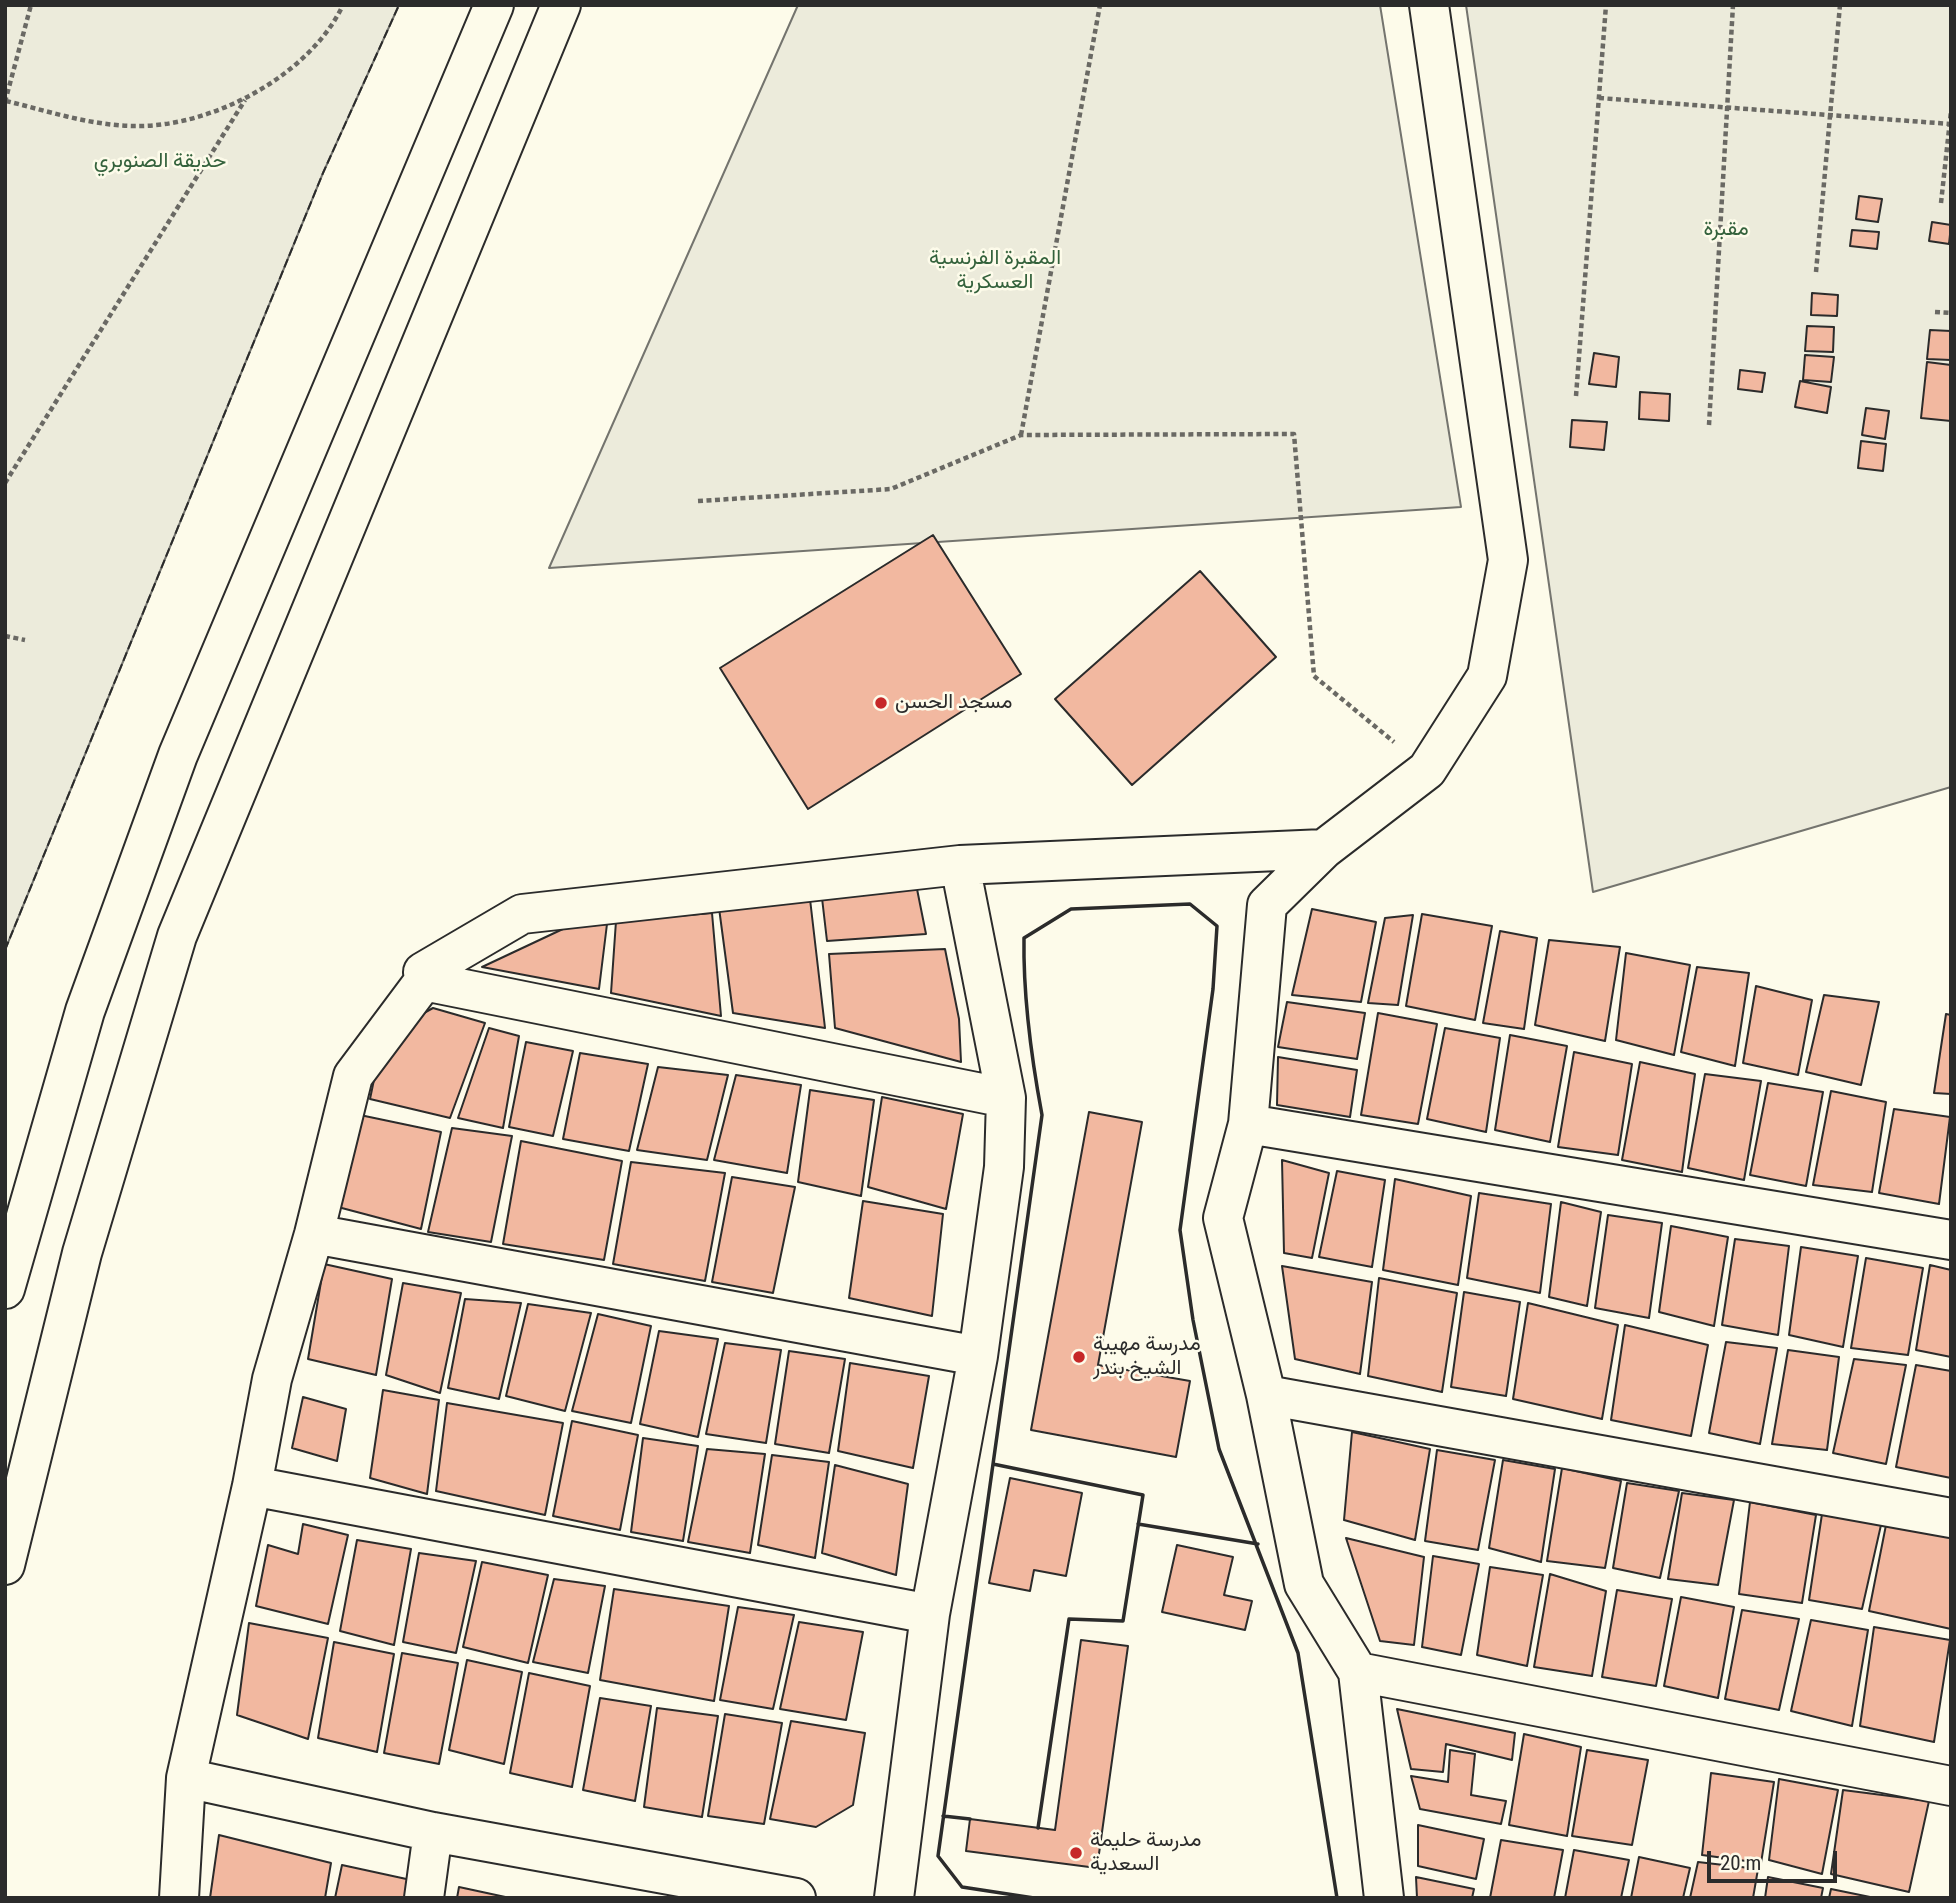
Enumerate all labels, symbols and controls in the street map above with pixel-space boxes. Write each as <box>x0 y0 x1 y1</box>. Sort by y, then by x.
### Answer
park label: حديقة الصنوبري <box>94 149 226 175</box>
park label: مقبرة <box>1703 217 1749 243</box>
park label: المقبرة الفرنسية العسكرية <box>929 246 1061 296</box>
place label: مسجد الحسن <box>895 690 1012 716</box>
marker: مسجد الحسن <box>873 695 889 711</box>
place label: مدرسة مهيبة الشيخ بندر <box>1093 1332 1201 1382</box>
marker: مدرسة مهيبة الشيخ بندر <box>1071 1349 1087 1365</box>
place label: مدرسة حليمة السعدية <box>1090 1828 1201 1878</box>
scale bar <box>1711 1836 1840 1880</box>
marker: مدرسة حليمة السعدية <box>1068 1845 1084 1861</box>
text: 20 m <box>1720 1851 1761 1875</box>

